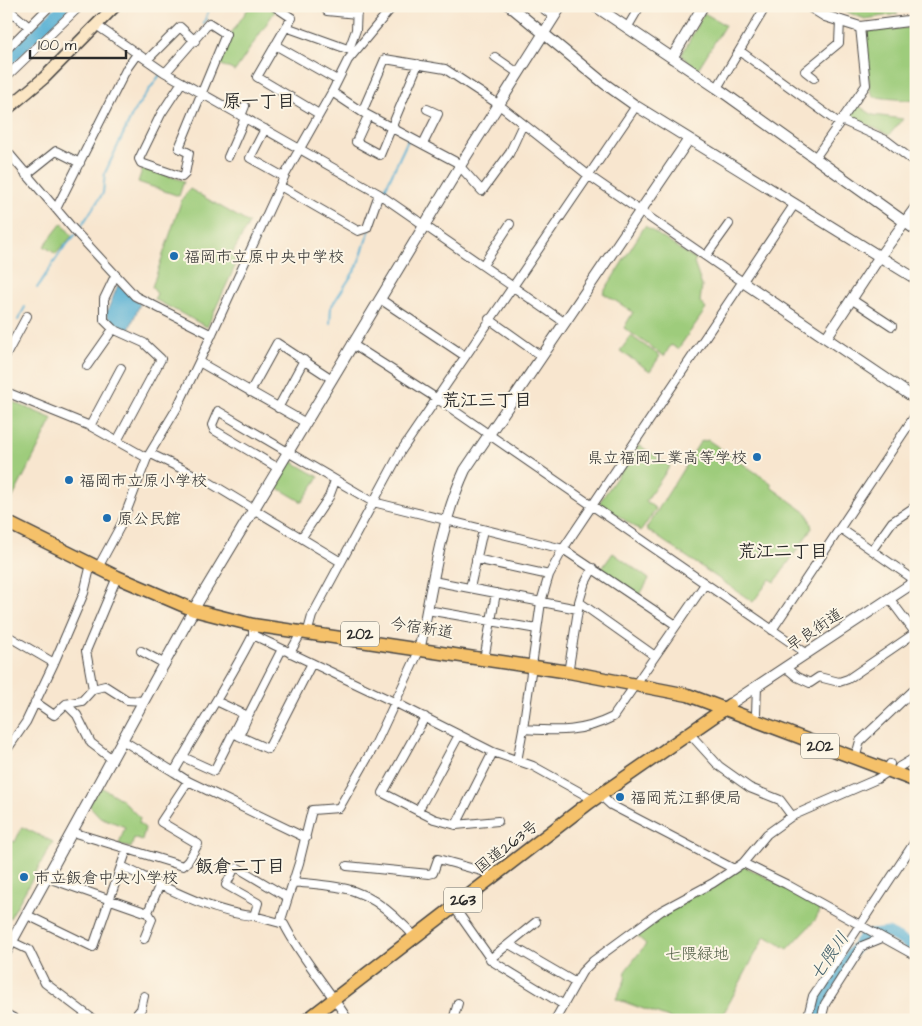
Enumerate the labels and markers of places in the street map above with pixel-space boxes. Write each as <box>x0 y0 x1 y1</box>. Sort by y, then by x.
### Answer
place label: 福岡市立原中央中学校 <box>184 246 344 268</box>
marker: 福岡市立原中央中学校 <box>168 250 180 262</box>
place label: 県立福岡工業高等学校 <box>587 447 747 469</box>
marker: 県立福岡工業高等学校 <box>751 451 763 463</box>
place label: 福岡市立原小学校 <box>79 470 207 492</box>
marker: 福岡市立原小学校 <box>63 474 75 486</box>
place label: 原公民館 <box>117 508 181 530</box>
marker: 原公民館 <box>101 512 113 524</box>
place label: 福岡荒江郵便局 <box>630 787 742 809</box>
marker: 福岡荒江郵便局 <box>614 791 626 803</box>
place label: 市立飯倉中央小学校 <box>34 867 178 889</box>
marker: 市立飯倉中央小学校 <box>18 871 30 883</box>

